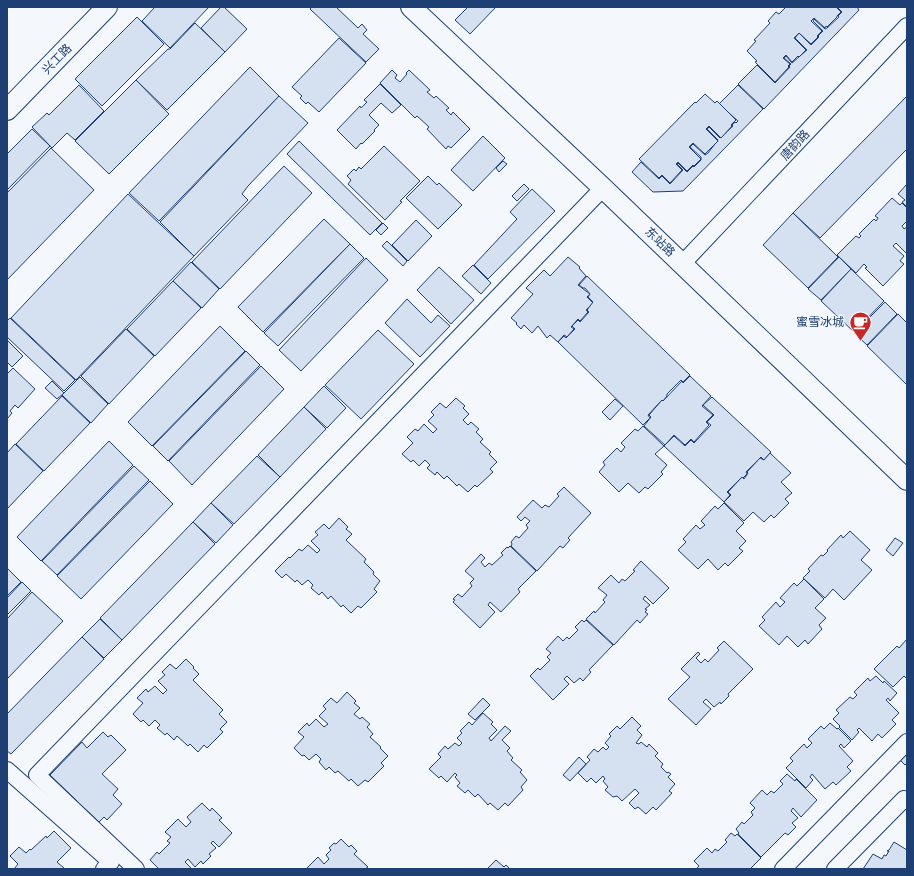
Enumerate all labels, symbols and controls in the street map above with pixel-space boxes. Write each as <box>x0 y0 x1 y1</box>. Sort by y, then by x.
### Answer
street label: 兴工路 <box>39 41 75 77</box>
street label: 唐韵路 <box>778 127 812 163</box>
street label: 东站路 <box>642 224 678 260</box>
cafe icon: 蜜雪冰城 <box>847 309 873 342</box>
place label: 蜜雪冰城 <box>796 315 844 329</box>

